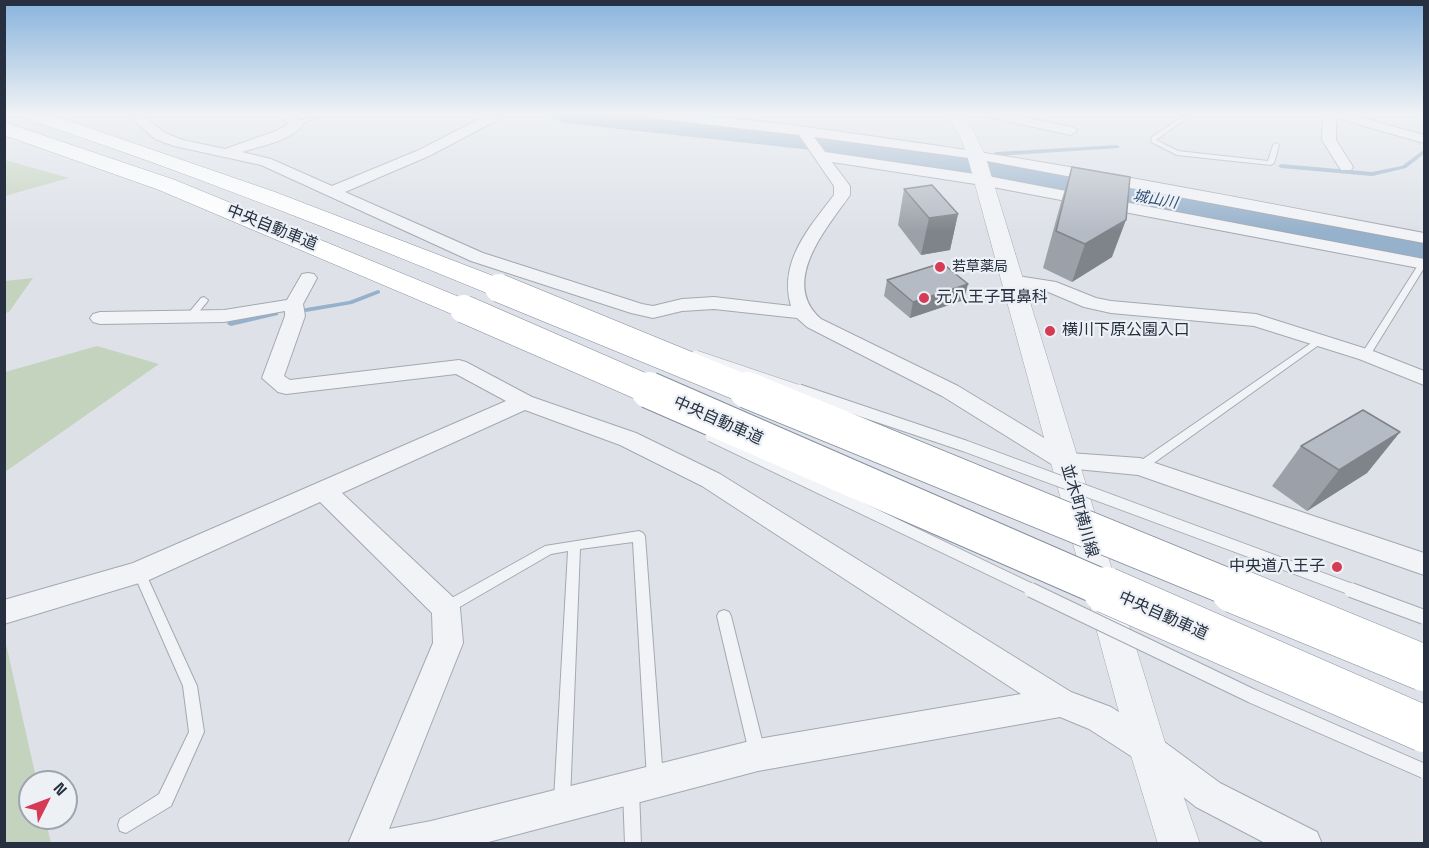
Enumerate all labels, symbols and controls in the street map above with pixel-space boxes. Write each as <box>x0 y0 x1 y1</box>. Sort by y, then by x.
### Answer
water label: 城山川 <box>1131 187 1179 213</box>
street label: 中央自動車道 <box>224 201 320 255</box>
place label: 若草薬局 <box>952 259 1008 275</box>
marker: 若草薬局 <box>933 260 947 274</box>
place label: 元八王子耳鼻科 <box>936 288 1048 308</box>
marker: 元八王子耳鼻科 <box>917 291 931 305</box>
place label: 横川下原公園入口 <box>1062 321 1190 341</box>
marker: 横川下原公園入口 <box>1043 324 1057 338</box>
street label: 中央自動車道 <box>670 393 766 449</box>
street label: 並木町横川線 <box>1057 462 1101 560</box>
place label: 中央道八王子 <box>1229 557 1325 577</box>
marker: 中央道八王子 <box>1330 560 1344 574</box>
street label: 中央自動車道 <box>1115 588 1211 644</box>
north arrow <box>18 770 78 830</box>
text: N <box>49 778 72 800</box>

